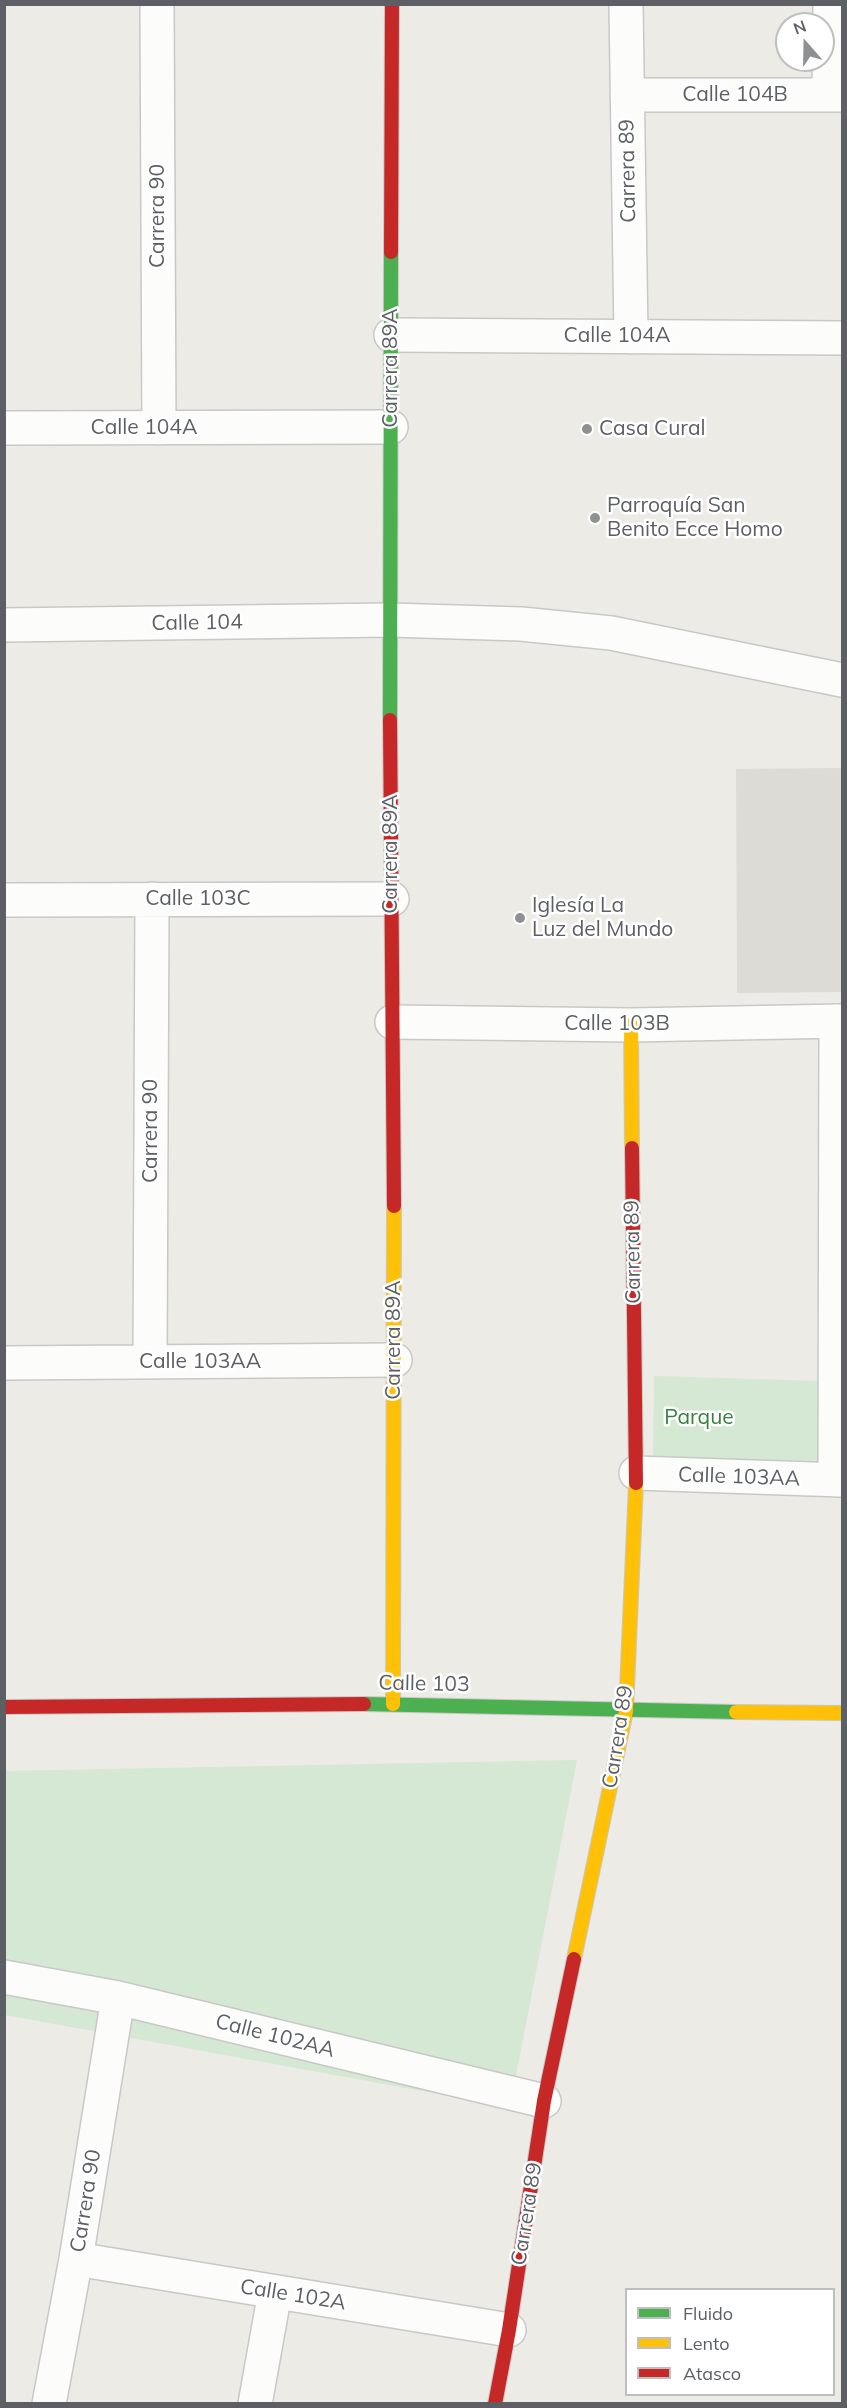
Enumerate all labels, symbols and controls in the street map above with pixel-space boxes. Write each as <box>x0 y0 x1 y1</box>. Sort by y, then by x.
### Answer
north arrow <box>775 12 835 72</box>
text: N <box>790 15 809 38</box>
street label: Calle 104B <box>682 82 788 108</box>
street label: Carrera 89 <box>614 119 642 223</box>
street label: Carrera 90 <box>145 164 171 268</box>
street label: Carrera 89A <box>378 308 404 428</box>
street label: Calle 104A <box>564 323 670 349</box>
street label: Calle 104A <box>91 415 197 441</box>
place label: Casa Cural <box>599 416 705 442</box>
marker: Casa Cural <box>580 422 594 436</box>
place label: Parroquía San Benito Ecce Homo <box>607 493 783 543</box>
marker: Parroquía San Benito Ecce Homo <box>588 511 602 525</box>
street label: Calle 104 <box>151 610 243 636</box>
street label: Carrera 89A <box>378 794 404 914</box>
street label: Calle 103C <box>145 886 251 912</box>
place label: Iglesía La Luz del Mundo <box>532 893 673 943</box>
marker: Iglesía La Luz del Mundo <box>513 911 527 925</box>
street label: Calle 103B <box>564 1011 670 1037</box>
street label: Carrera 90 <box>138 1079 164 1183</box>
street label: Carrera 89 <box>619 1200 647 1304</box>
street label: Carrera 89A <box>381 1280 407 1400</box>
street label: Calle 103AA <box>139 1349 261 1375</box>
park label: Parque <box>664 1405 734 1431</box>
street label: Calle 103AA <box>678 1462 800 1492</box>
street label: Calle 103 <box>378 1671 470 1697</box>
street label: Carrera 89 <box>597 1684 639 1790</box>
street label: Calle 102AA <box>213 2009 337 2063</box>
street label: Carrera 90 <box>65 2148 107 2254</box>
street label: Carrera 89 <box>506 2161 548 2267</box>
street label: Calle 102A <box>238 2274 348 2316</box>
legend <box>625 2288 835 2396</box>
text: Fluido <box>683 2302 733 2325</box>
text: Lento <box>683 2332 730 2355</box>
text: Atasco <box>683 2362 741 2385</box>

